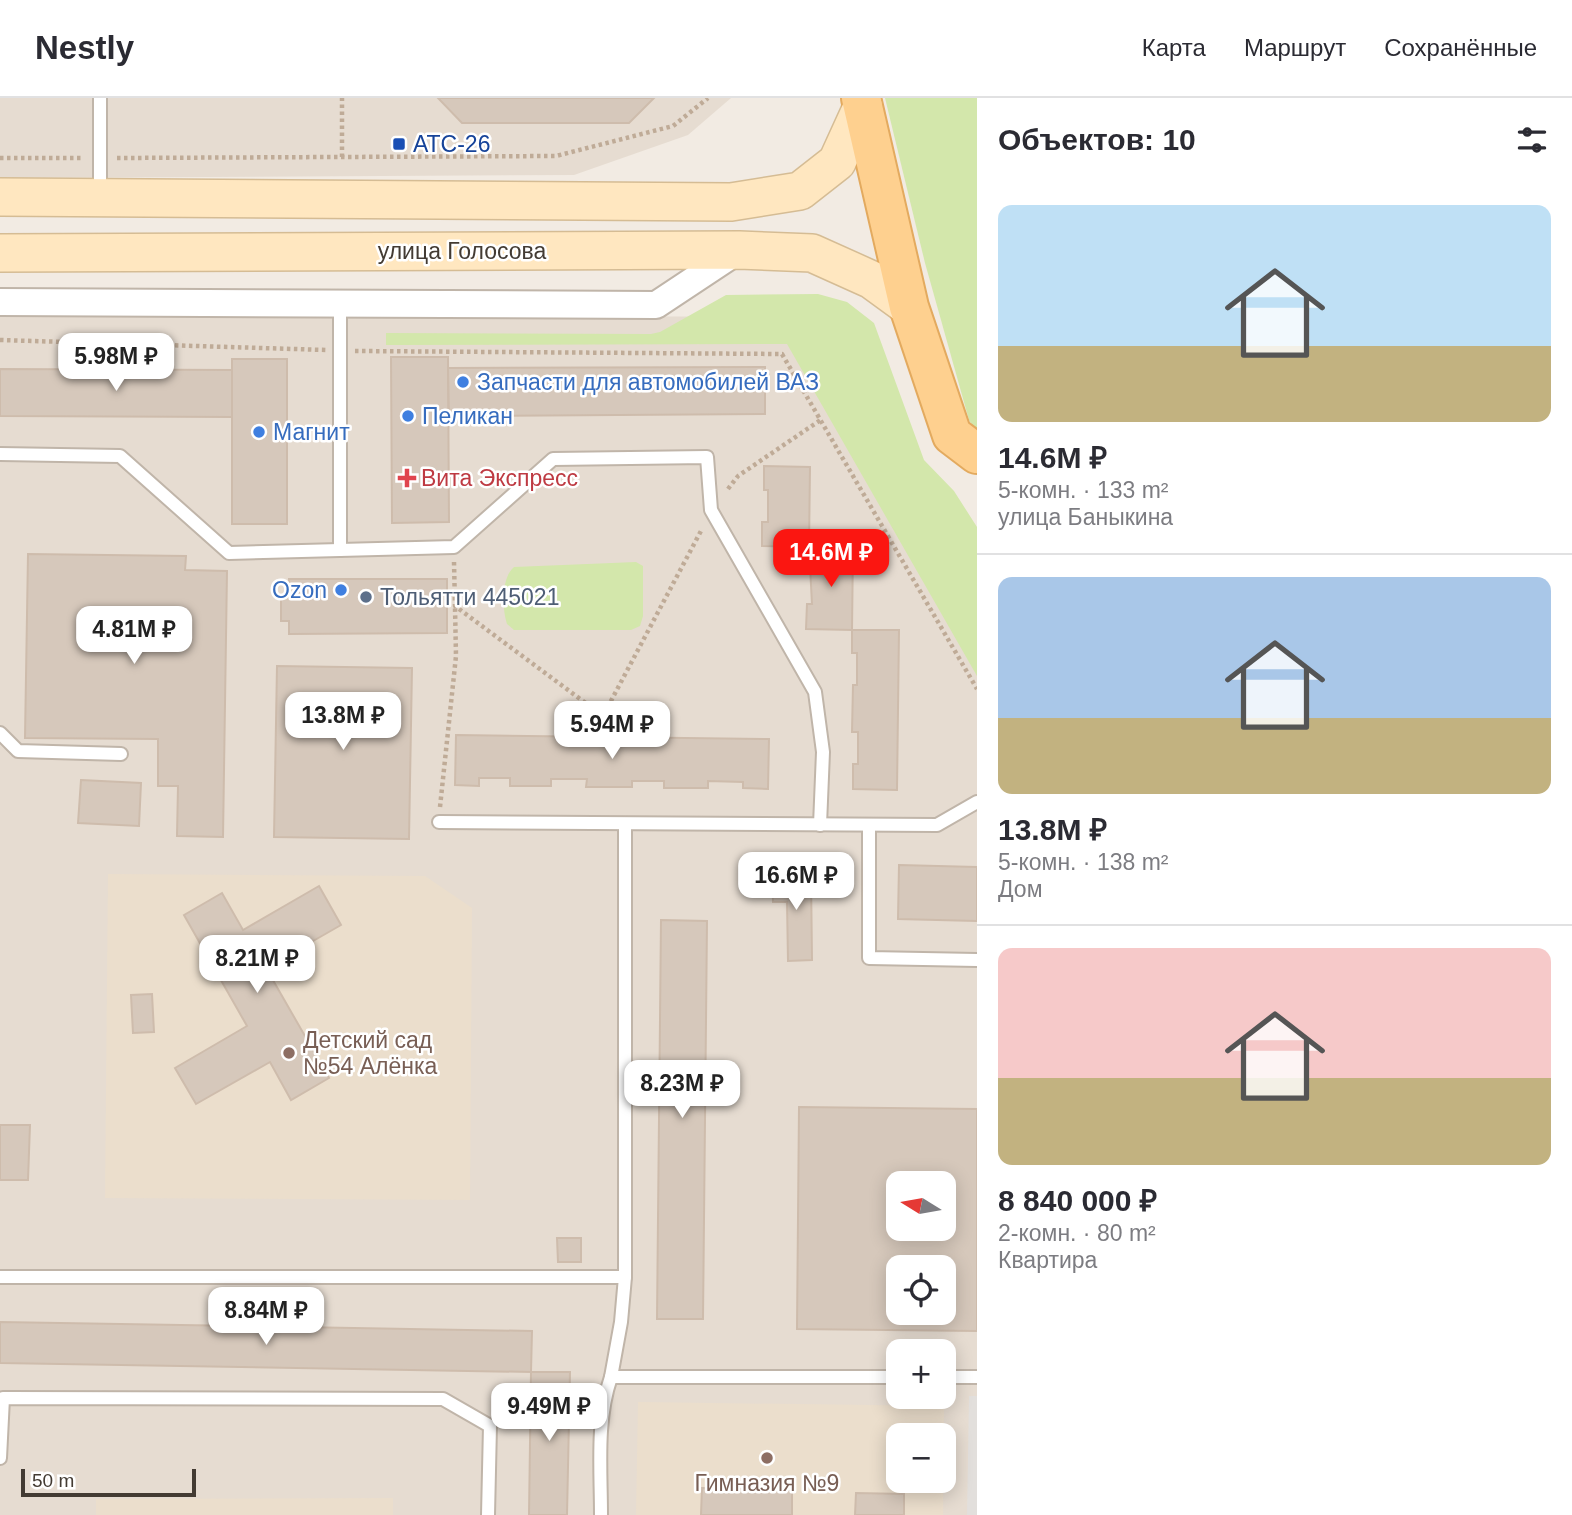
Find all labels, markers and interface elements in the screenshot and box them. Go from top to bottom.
text: Nestly [35,29,134,66]
text: Карта [1142,34,1206,61]
text: Маршрут [1244,34,1346,61]
text: Сохранённые [1384,34,1537,61]
icon: filters [1513,121,1551,159]
text: Объектов: 10 [998,123,1196,156]
place label: АТС-26 [413,131,490,157]
marker: АТС-26 [391,136,407,152]
street label: улица Голосова [378,238,547,264]
icon: home [1212,250,1338,376]
pin: 5.98M ₽ [51,334,181,393]
text: 5.98M ₽ [74,343,158,369]
place label: Запчасти для автомобилей ВАЗ [477,369,819,395]
marker: Запчасти для автомобилей ВАЗ [455,374,471,390]
place label: Пеликан [422,403,513,429]
marker: Пеликан [400,408,416,424]
place label: Магнит [273,419,350,445]
marker: Магнит [251,424,267,440]
text: 14.6M ₽ [998,441,1107,474]
place label: Вита Экспресс [421,465,578,491]
marker: Вита Экспресс [399,470,415,486]
text: 5-комн. · 133 m² [998,477,1169,503]
text: улица Баныкина [998,504,1173,530]
pin: 14.6M ₽ [766,530,896,589]
text: 14.6M ₽ [789,539,873,565]
place label: Ozon [272,577,327,603]
marker: Ozon [333,582,349,598]
place label: Тольятти 445021 [380,584,559,610]
marker: Тольятти 445021 [358,589,374,605]
pin: 4.81M ₽ [69,606,199,666]
text: 4.81M ₽ [92,616,176,642]
icon: home [1212,622,1338,748]
pin: 13.8M ₽ [278,692,408,752]
text: 13.8M ₽ [301,702,385,728]
pin: 5.94M ₽ [547,702,677,761]
text: 5.94M ₽ [570,711,654,737]
text: 13.8M ₽ [998,813,1107,846]
text: 5-комн. · 138 m² [998,849,1169,875]
pin: 16.6M ₽ [731,852,861,912]
text: 16.6M ₽ [754,862,838,888]
text: Дом [998,876,1042,902]
pin: 8.21M ₽ [192,936,322,995]
text: 8.21M ₽ [215,945,299,971]
icon: home [1212,993,1338,1119]
place label: Детский сад №54 Алёнка [303,1027,437,1079]
marker: Детский сад №54 Алёнка [281,1045,297,1061]
pin: 8.23M ₽ [617,1060,747,1120]
text: 8.23M ₽ [640,1070,724,1096]
north arrow [886,1171,956,1241]
map controls [886,1171,956,1493]
text: 8 840 000 ₽ [998,1184,1157,1217]
text: 2-комн. · 80 m² [998,1220,1156,1246]
text: Квартира [998,1247,1097,1273]
button: locate [886,1255,956,1325]
pin: 8.84M ₽ [201,1288,331,1347]
text: 8.84M ₽ [224,1297,308,1323]
button: + [886,1339,956,1409]
pin: 9.49M ₽ [484,1384,614,1443]
text: 9.49M ₽ [507,1393,591,1419]
button: − [886,1423,956,1493]
marker: Гимназия №9 [759,1450,775,1466]
scale bar [21,1466,196,1498]
text: 50 m [32,1470,74,1491]
place label: Гимназия №9 [695,1470,839,1496]

